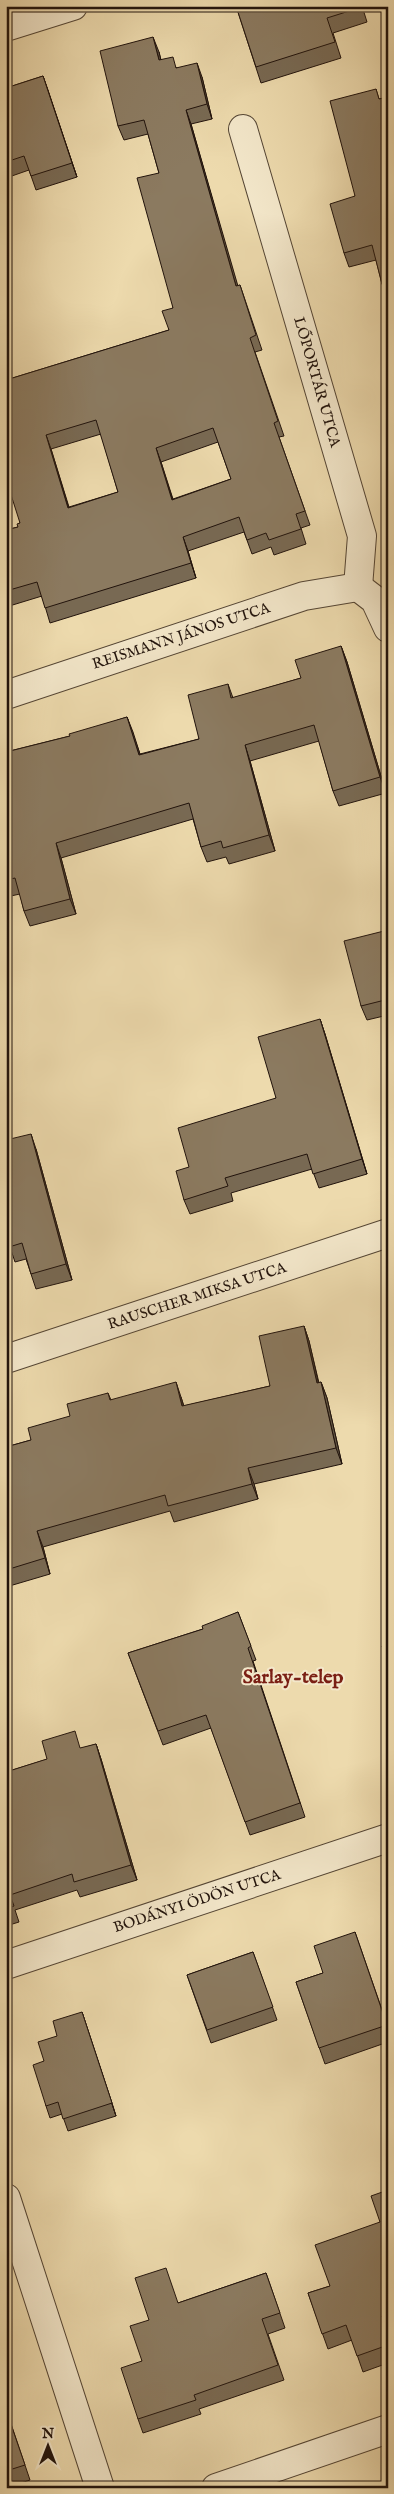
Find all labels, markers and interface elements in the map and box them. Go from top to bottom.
street label: LŐPORTÁR UTCA [289,315,345,450]
street label: REISMANN JÁNOS UTCA [90,598,273,674]
street label: RAUSCHER MIKSA UTCA [105,1258,290,1334]
district label: Sarlay-telep [243,1665,344,1690]
street label: BODÁNYI ÖDÖN UTCA [111,1865,284,1937]
north arrow [22,2422,72,2472]
text: N [41,2425,54,2443]

